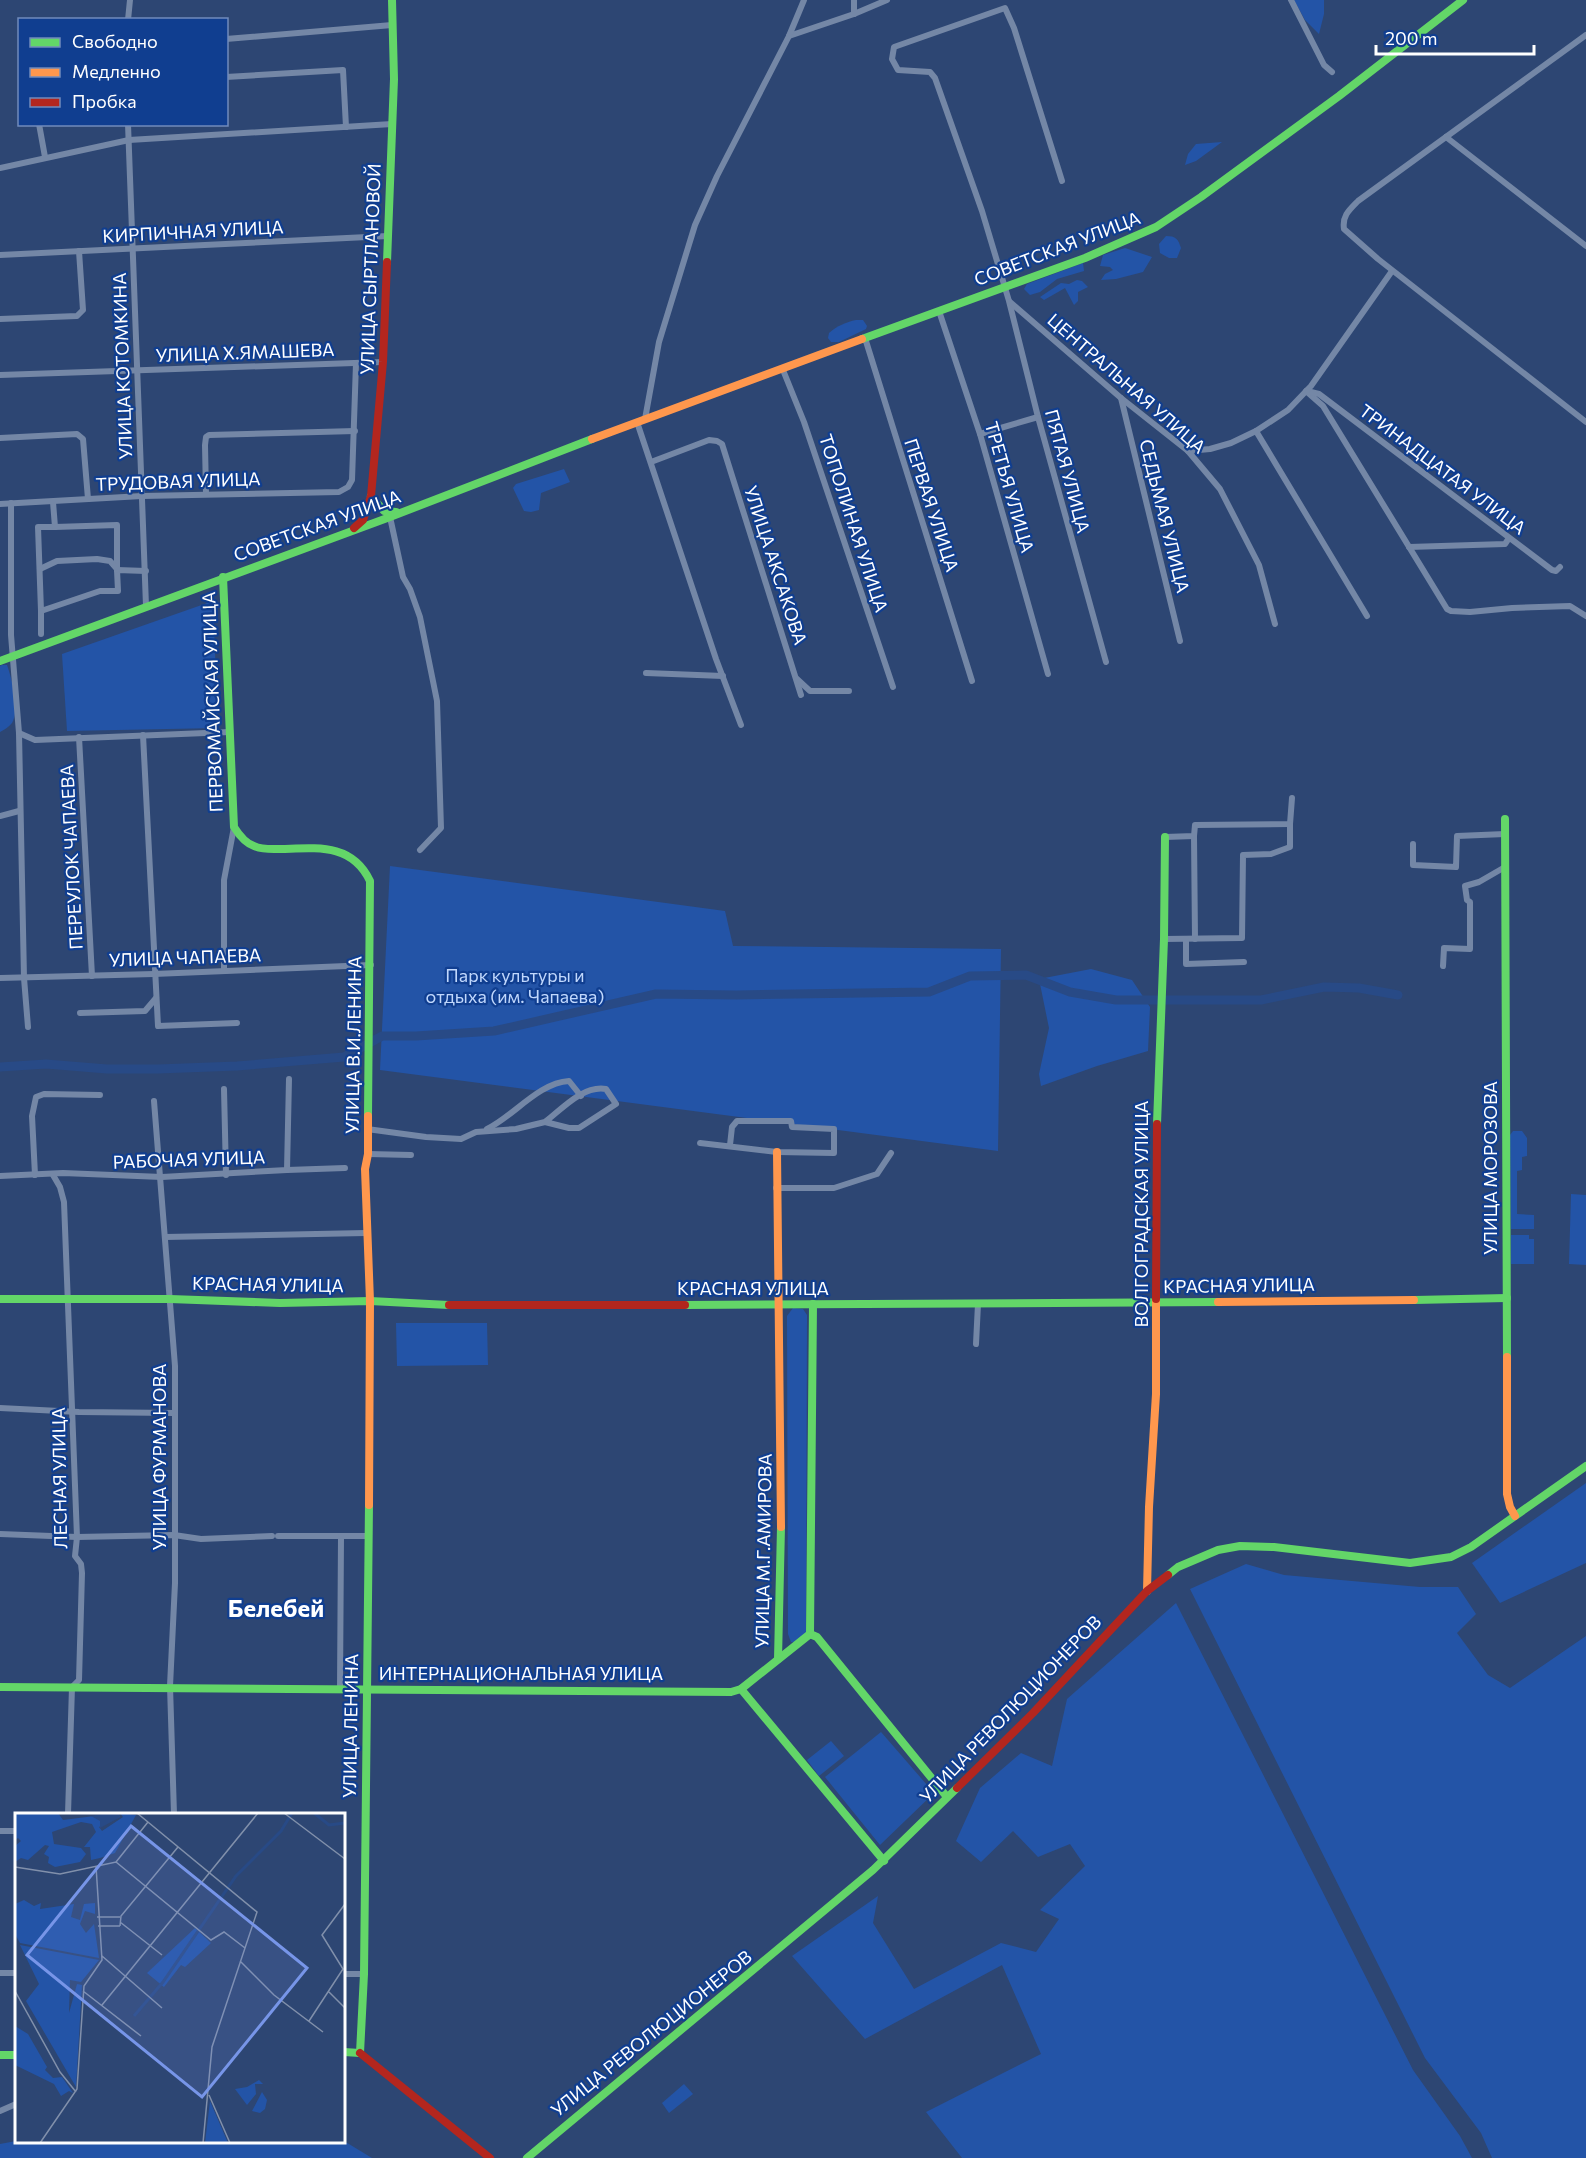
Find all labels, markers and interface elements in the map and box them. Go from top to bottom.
legend [18,18,228,126]
scale bar [1376,18,1534,56]
text: 200 m [1385,27,1438,49]
text: Свободно [72,30,158,52]
text: Медленно [72,60,161,82]
text: Пробка [72,90,137,112]
street label: УЛИЦА СЫРТЛАНОВОЙ [355,163,385,375]
street label: СОВЕТСКАЯ УЛИЦА [971,206,1143,290]
street label: КИРПИЧНАЯ УЛИЦА [102,215,284,247]
street label: УЛИЦА КОТОМКИНА [108,272,136,460]
street label: ЦЕНТРАЛЬНАЯ УЛИЦА [1043,308,1211,458]
street label: УЛИЦА Х.ЯМАШЕВА [155,338,335,366]
street label: ТРИНАДЦАТАЯ УЛИЦА [1355,399,1531,539]
street label: ПЯТАЯ УЛИЦА [1041,407,1095,535]
street label: ТРЕТЬЯ УЛИЦА [981,419,1039,555]
street label: ТОПОЛИНАЯ УЛИЦА [815,431,893,615]
street label: ПЕРВАЯ УЛИЦА [900,436,964,574]
street label: СЕДЬМАЯ УЛИЦА [1135,437,1195,595]
street label: ТРУДОВАЯ УЛИЦА [95,467,261,495]
street label: УЛИЦА АКСАКОВА [740,483,812,647]
street label: СОВЕТСКАЯ УЛИЦА [230,484,404,566]
street label: ПЕРВОМАЙСКАЯ УЛИЦА [197,591,227,813]
street label: ПЕРЕУЛОК ЧАПАЕВА [55,764,87,950]
street label: УЛИЦА ЧАПАЕВА [108,943,262,971]
street label: УЛИЦА В.И.ЛЕНИНА [340,956,366,1134]
park label: Парк культуры и отдыха (им. Чапаева) [426,964,604,1007]
street label: УЛИЦА МОРОЗОВА [1479,1081,1501,1255]
street label: ВОЛГОГРАДСКАЯ УЛИЦА [1130,1100,1152,1328]
street label: РАБОЧАЯ УЛИЦА [112,1145,266,1173]
street label: КРАСНАЯ УЛИЦА [192,1272,344,1296]
street label: КРАСНАЯ УЛИЦА [1163,1273,1315,1297]
street label: КРАСНАЯ УЛИЦА [677,1277,829,1299]
street label: УЛИЦА ФУРМАНОВА [148,1364,170,1550]
street label: ЛЕСНАЯ УЛИЦА [47,1407,71,1549]
street label: УЛИЦА М.Г.АМИРОВА [750,1453,776,1649]
district label: Белебей [228,1593,324,1622]
street label: УЛИЦА РЕВОЛЮЦИОНЕРОВ [915,1611,1105,1807]
street label: УЛИЦА ЛЕНИНА [338,1654,362,1798]
street label: ИНТЕРНАЦИОНАЛЬНАЯ УЛИЦА [379,1662,663,1684]
inset map [15,1813,345,2143]
street label: УЛИЦА РЕВОЛЮЦИОНЕРОВ [546,1945,756,2121]

